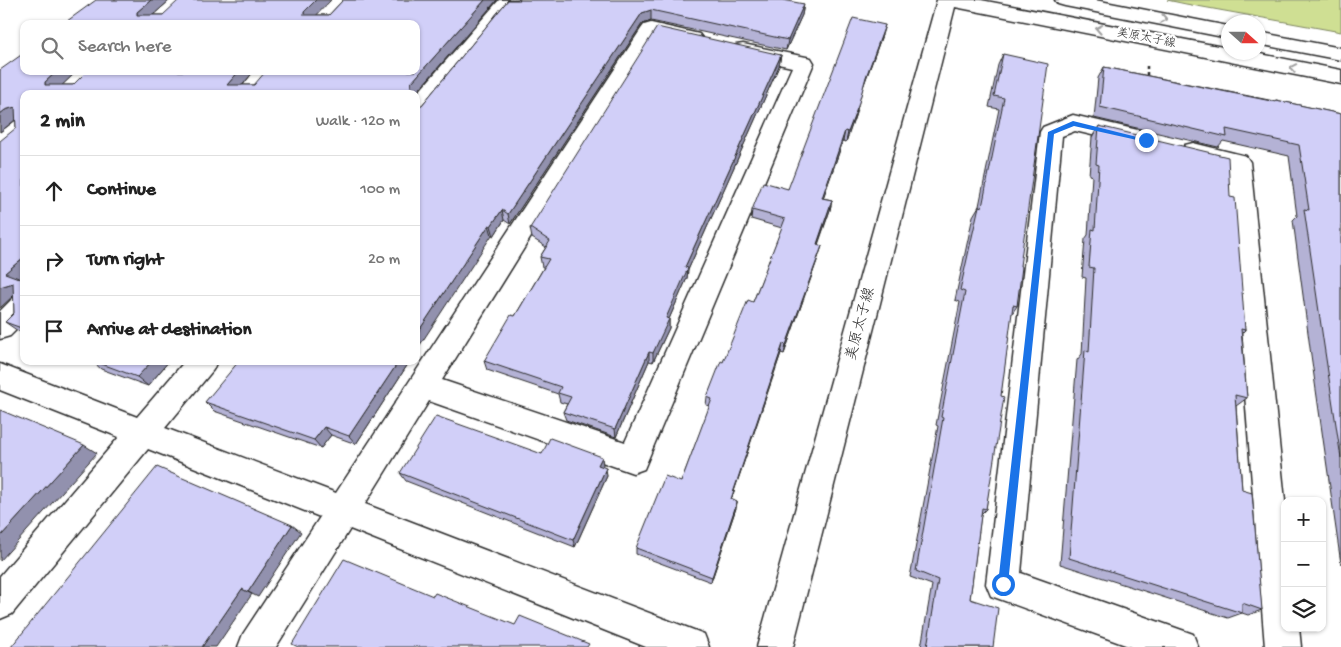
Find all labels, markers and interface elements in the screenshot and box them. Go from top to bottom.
one-way arrow [1160,14,1168,24]
north arrow [1221,15,1266,60]
search box [20,20,420,75]
one-way arrow [1095,25,1104,35]
street label: 美原太子線 [1115,25,1177,52]
icon: search [38,34,66,62]
text: Search here [78,36,172,59]
one-way arrow [1289,63,1298,74]
text: 2 min [40,110,85,135]
text: Walk · 120 m [316,113,400,132]
route end [1135,129,1158,152]
icon: ahead [40,177,68,205]
text: Continue [87,179,156,202]
text: 100 m [360,181,400,200]
icon: right [40,247,68,275]
text: Turn right [87,249,163,272]
text: 20 m [368,251,400,270]
street label: 美原太子線 [842,285,879,363]
icon: arrive [40,317,68,345]
text: Arrive at destination [87,319,251,342]
map controls [1281,497,1326,632]
button: + [1281,497,1326,542]
button: − [1281,542,1326,587]
route start [992,573,1015,596]
button: layers [1281,587,1326,632]

